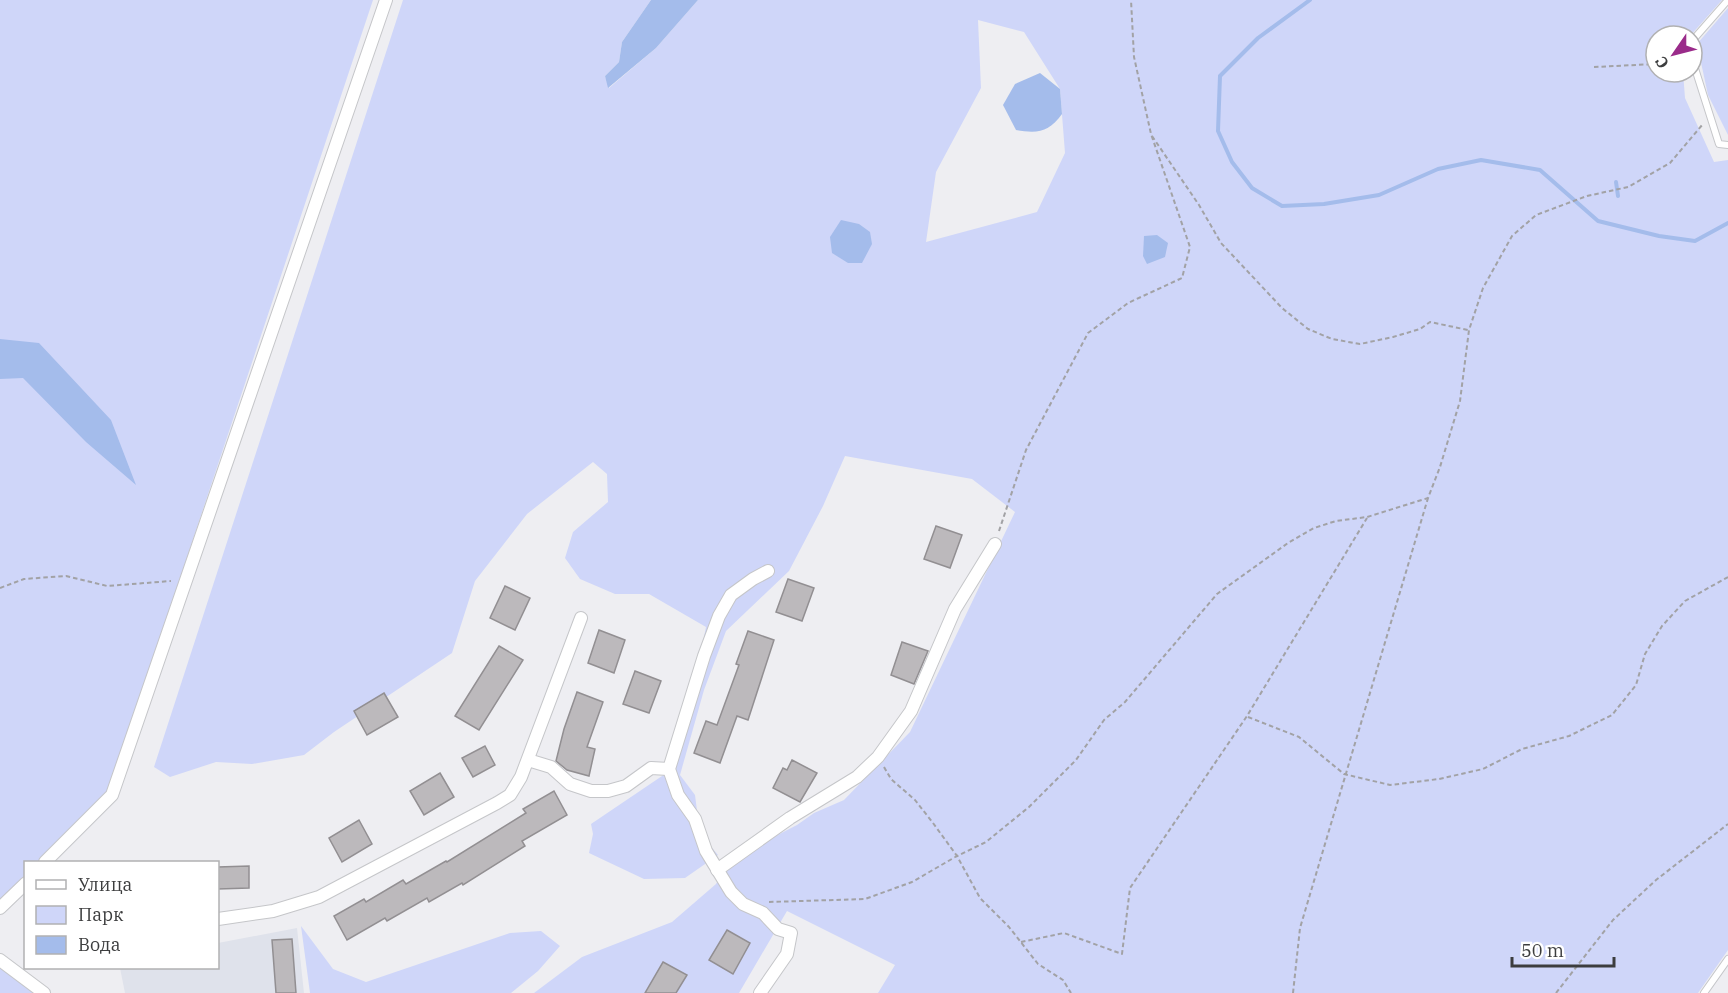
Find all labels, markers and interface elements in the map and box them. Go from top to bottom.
north arrow [1644,24,1704,84]
text: С [1650,53,1673,73]
legend [24,861,219,969]
text: Улица [78,873,133,896]
text: Парк [78,903,124,926]
scale bar [1512,930,1614,968]
text: Вода [78,933,121,956]
text: 50 m [1521,939,1564,962]

